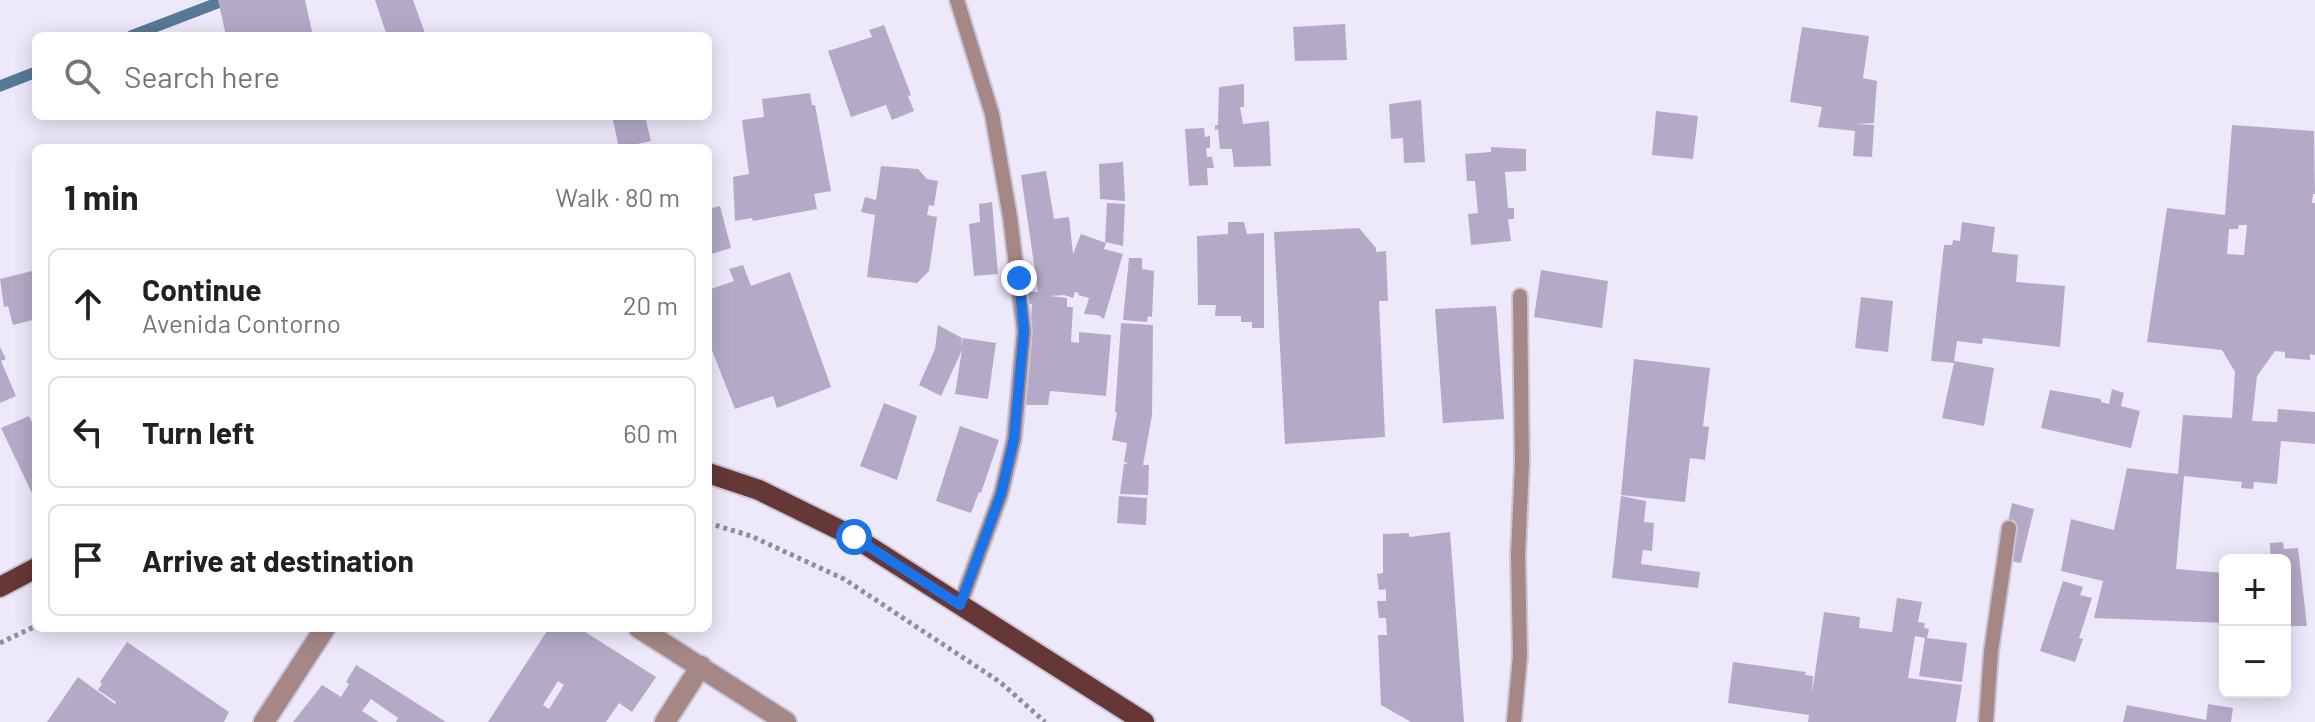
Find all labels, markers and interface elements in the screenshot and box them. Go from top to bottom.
search box [32,32,712,120]
icon: search [60,54,104,98]
text: Search here [124,58,280,94]
text: 1 min [64,176,139,217]
text: Walk · 80 m [555,181,680,212]
route end [1001,260,1037,296]
text: Continue [142,271,262,307]
icon: ahead [66,282,110,326]
text: 20 m [623,289,678,320]
text: Avenida Contorno [142,307,341,338]
icon: left [66,410,110,454]
text: Turn left [142,414,255,450]
text: 60 m [623,417,678,448]
route start [836,519,872,555]
icon: arrive [66,538,110,582]
text: Arrive at destination [142,542,414,578]
map controls [2219,554,2291,698]
button: + [2219,554,2291,626]
button: − [2219,626,2291,698]

